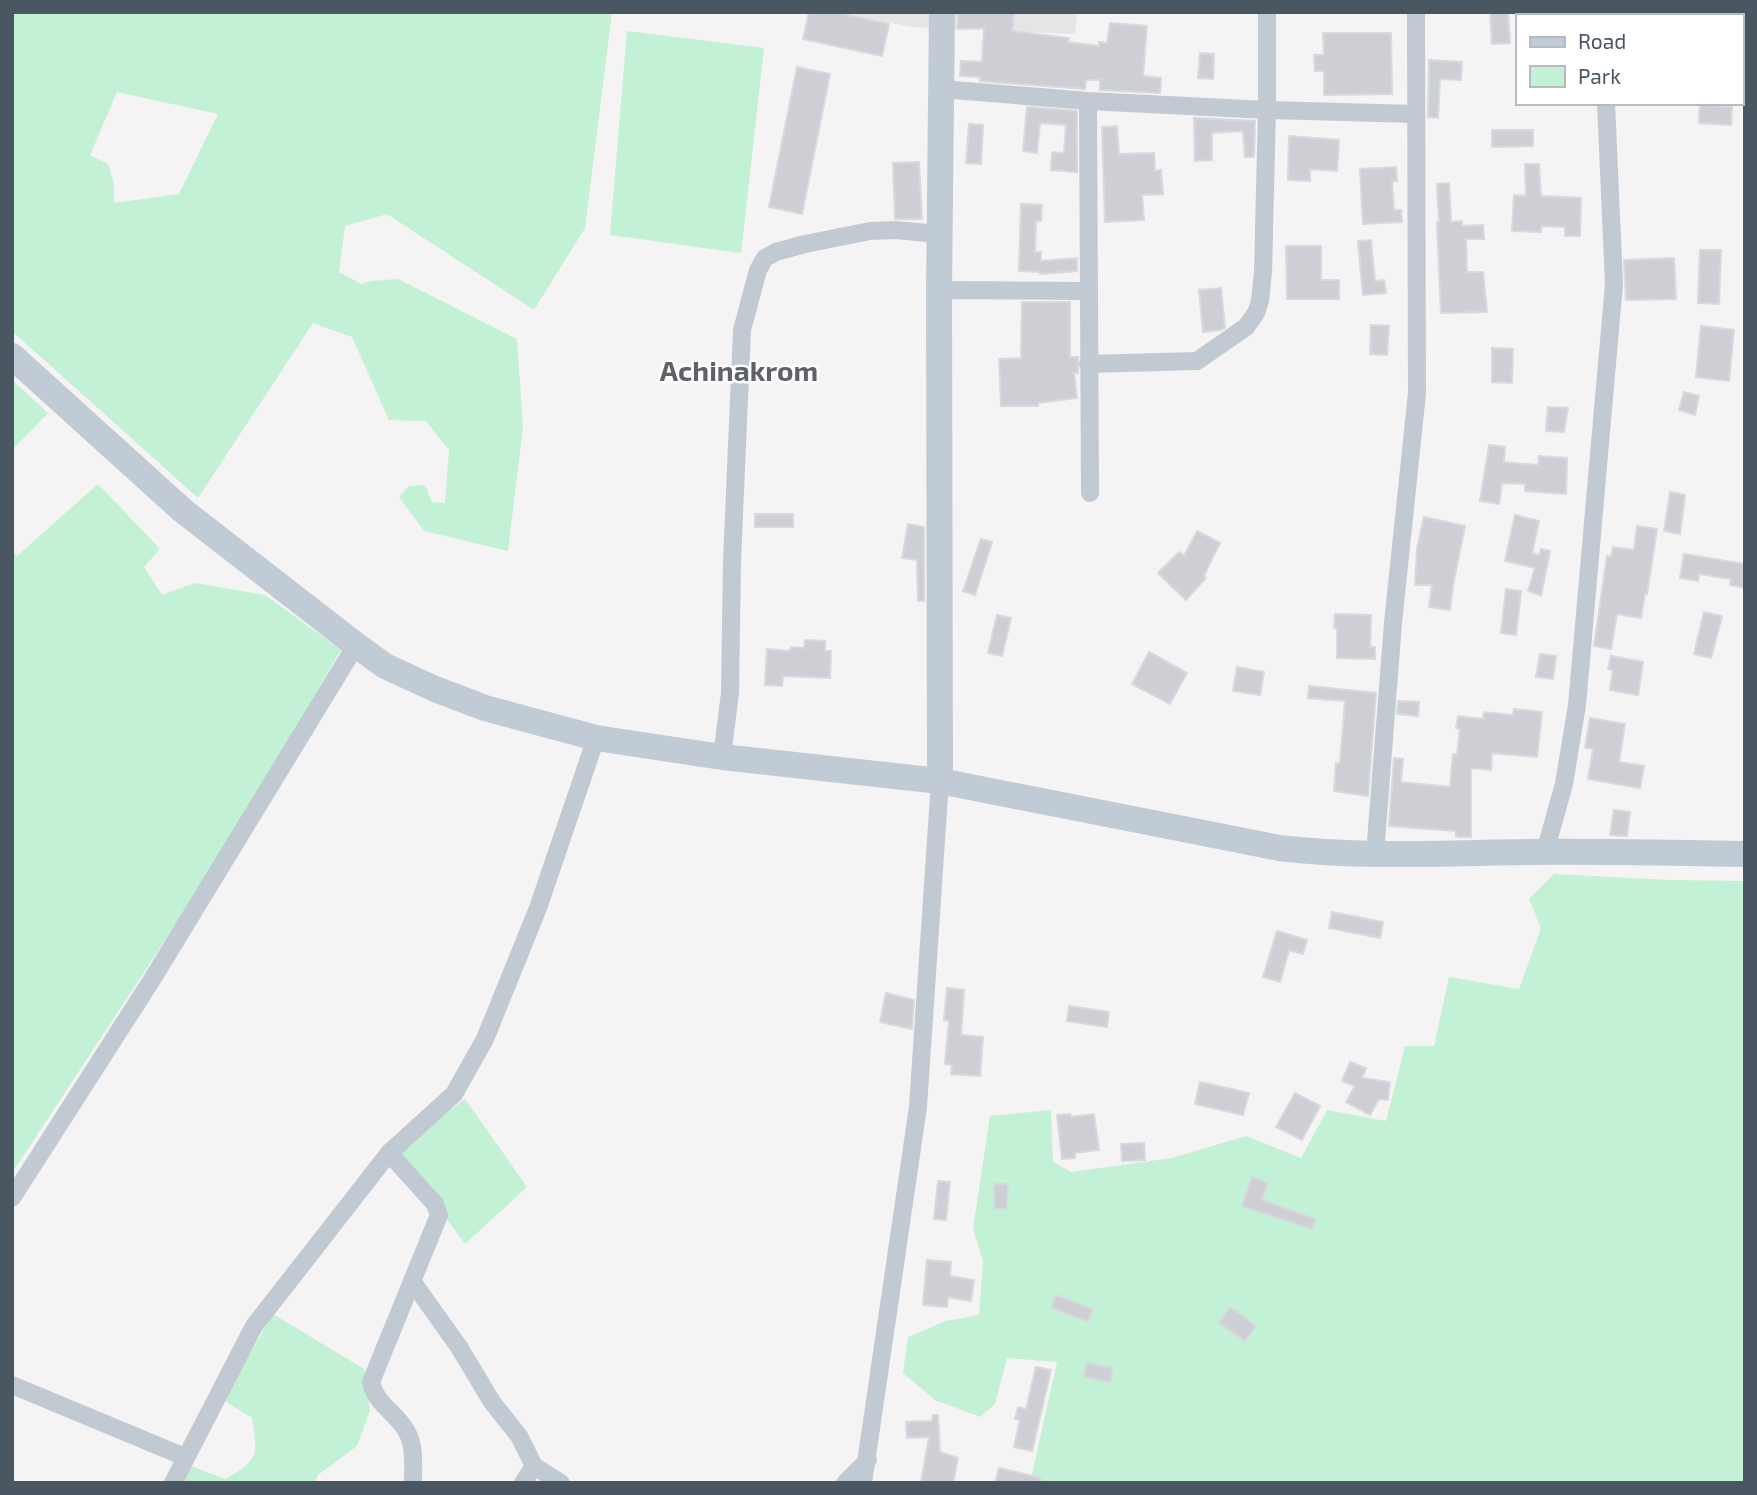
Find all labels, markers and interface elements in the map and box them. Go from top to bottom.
legend [1516,14,1743,105]
text: Road [1578,28,1626,53]
text: Park [1578,63,1621,88]
district label: Achinakrom [660,353,818,387]

